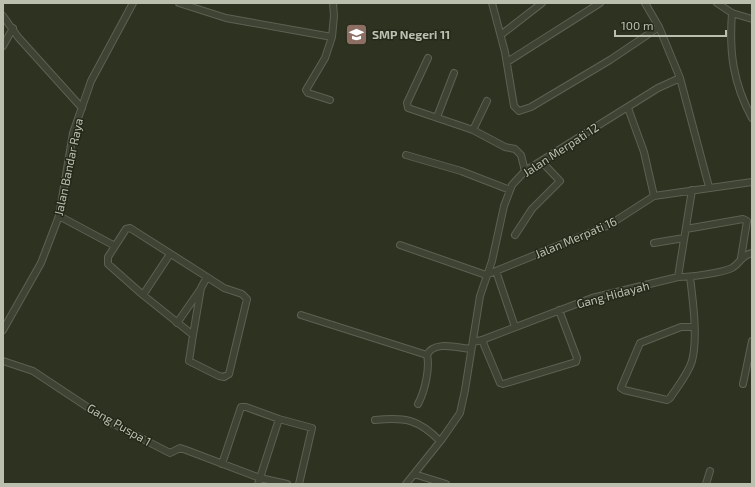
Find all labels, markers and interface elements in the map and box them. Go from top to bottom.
scale bar [615,12,726,38]
text: 100 m [621,18,653,32]
school or university icon: SMP Negeri 11 [344,22,370,48]
place label: SMP Negeri 11 [372,27,450,41]
street label: Jalan Bandar Raya [51,117,85,217]
street label: Jalan Merpati 12 [520,119,601,179]
street label: Jalan Merpati 16 [533,213,619,261]
street label: Gang Hidayah [575,278,651,310]
street label: Gang Puspa 1 [85,400,154,448]

